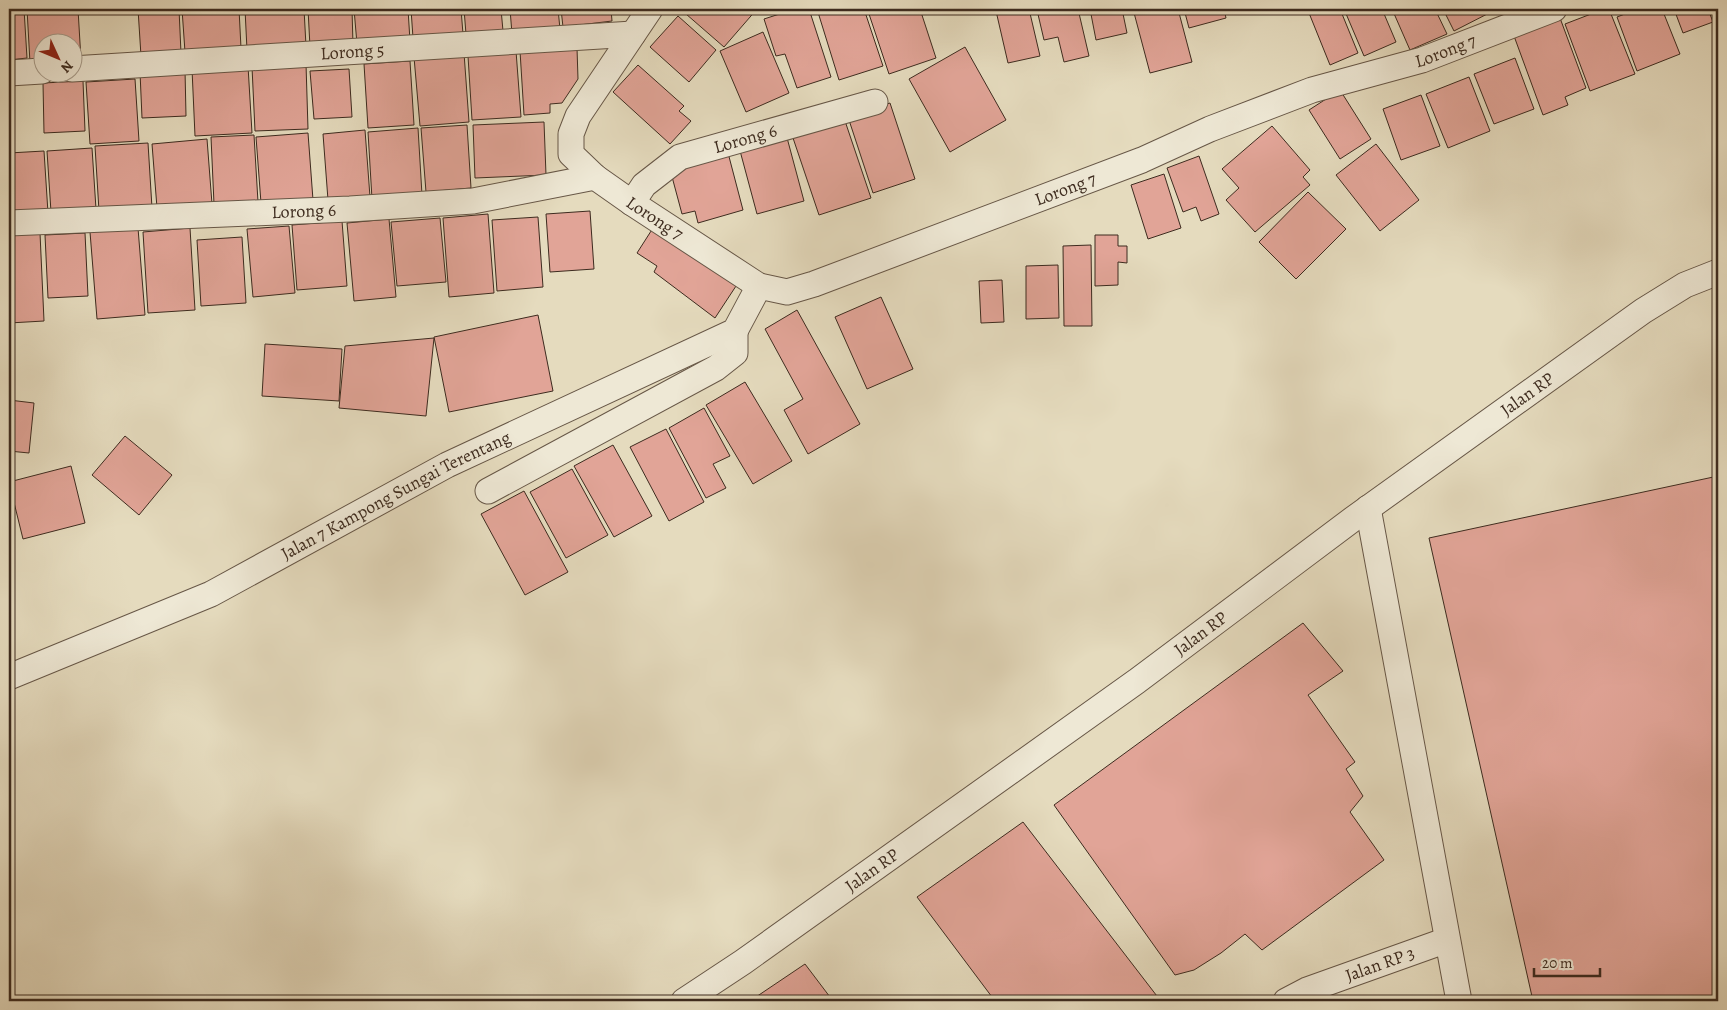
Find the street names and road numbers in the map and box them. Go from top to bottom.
street label: Lorong 7 [1412,28,1480,73]
street label: Lorong 5 [320,38,385,65]
street label: Lorong 6 [711,118,780,159]
street label: Lorong 7 [1031,166,1100,211]
street label: Lorong 7 [621,190,688,246]
street label: Lorong 6 [271,198,337,224]
street label: Jalan RP [1495,367,1559,422]
street label: Jalan 7 Kampong Sungai Terentang [277,425,514,565]
street label: Jalan RP [1169,605,1232,661]
street label: Jalan RP [840,843,904,898]
street label: Jalan RP 3 [1342,941,1418,987]

